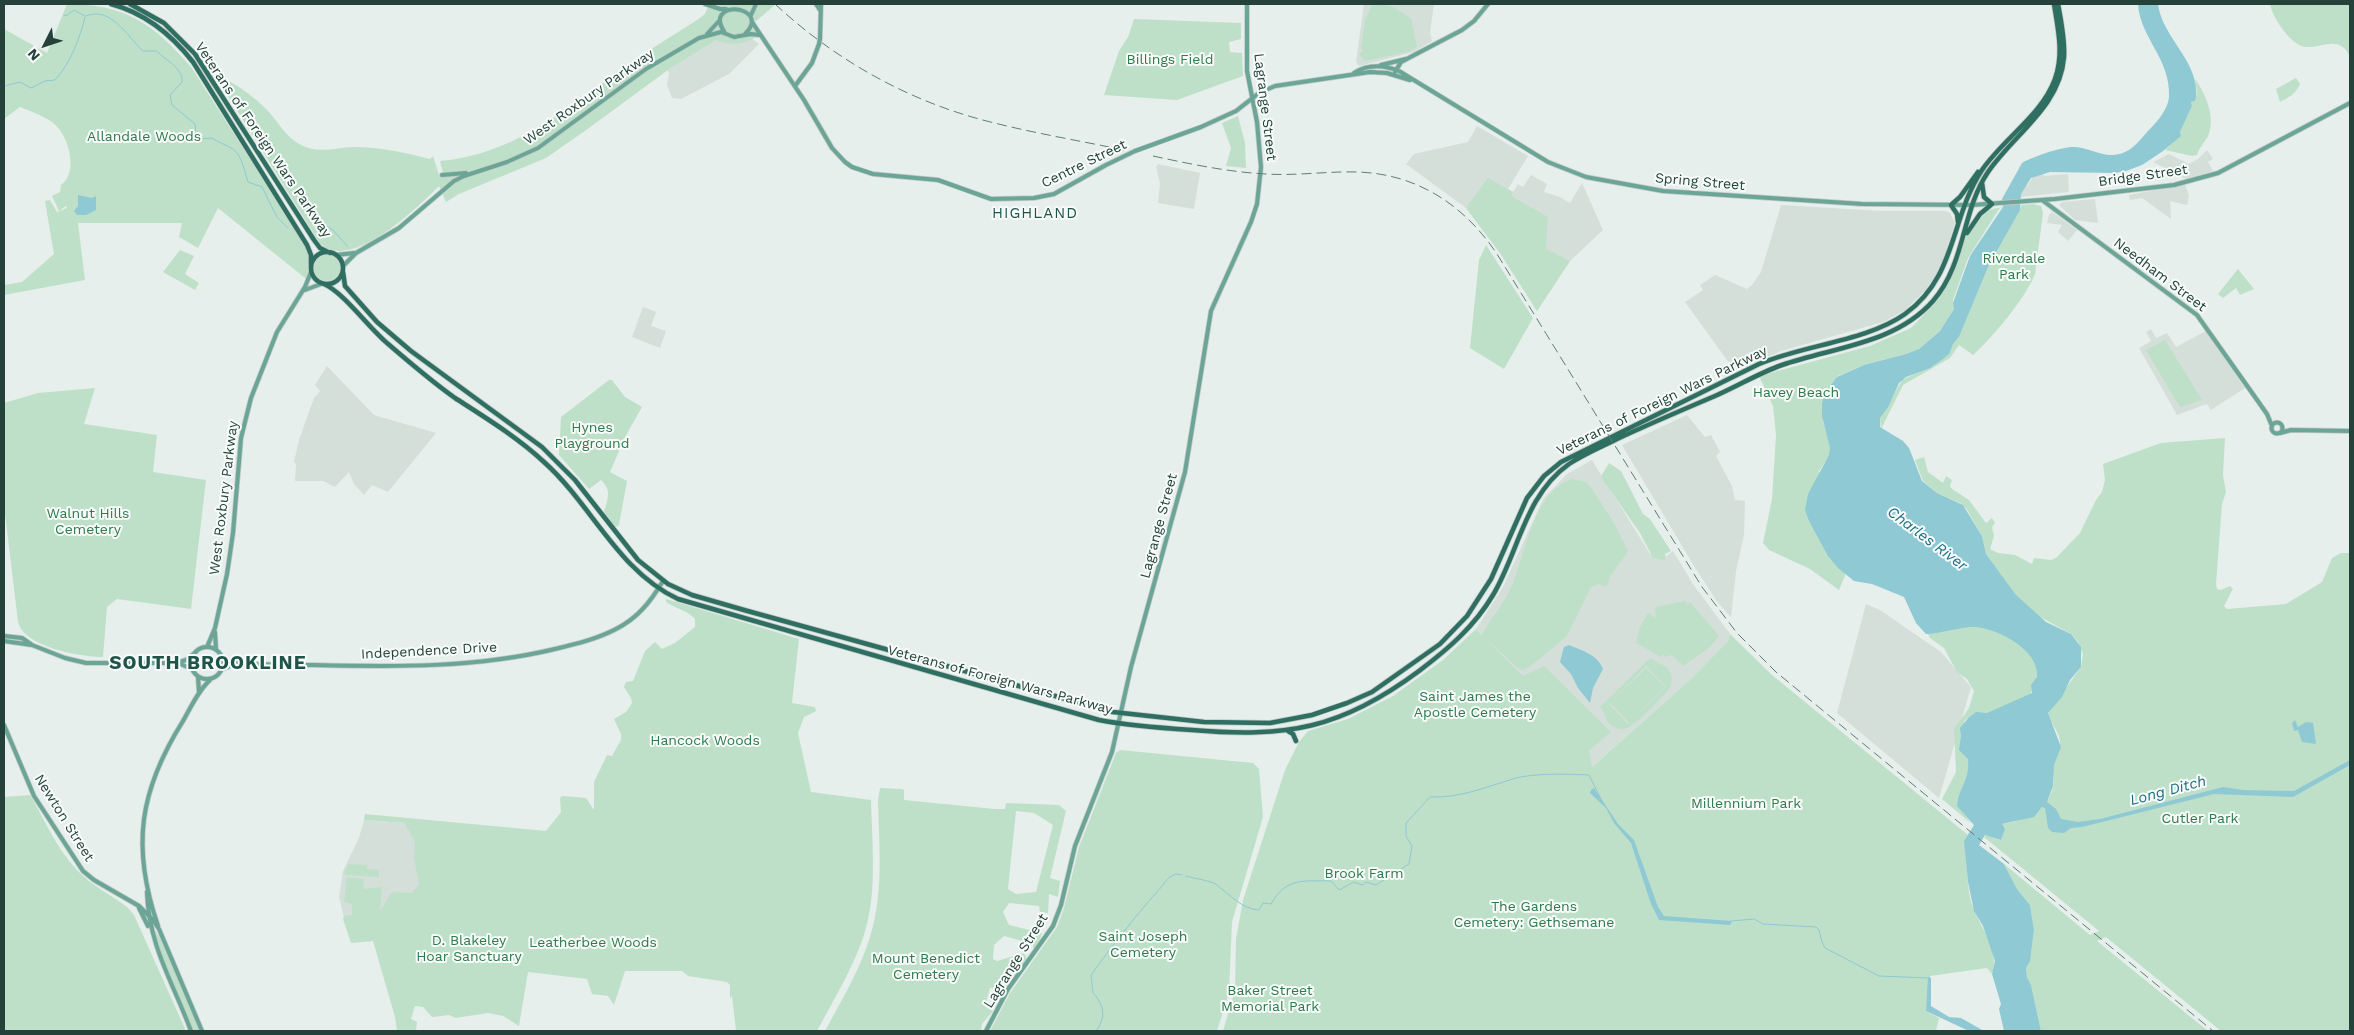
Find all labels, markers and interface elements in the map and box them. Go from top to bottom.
north arrow [20,20,70,70]
street label: Veterans of Foreign Wars Parkway [191,39,335,241]
text: N [24,46,43,64]
street label: West Roxbury Parkway [521,46,657,148]
park label: Billings Field [1127,52,1213,68]
street label: Lagrange Street [1250,52,1280,162]
park label: Allandale Woods [87,129,201,145]
street label: Centre Street [1039,136,1129,192]
street label: Bridge Street [2097,161,2189,191]
street label: Spring Street [1654,170,1746,194]
district label: HIGHLAND [991,205,1079,223]
street label: Needham Street [2110,235,2210,315]
park label: Riverdale Park [1983,251,2045,284]
street label: Veterans of Foreign Wars Parkway [1554,343,1770,459]
park label: Havey Beach [1753,385,1839,401]
street label: West Roxbury Parkway [206,420,242,576]
park label: Hynes Playground [555,420,629,452]
street label: Lagrange Street [1137,472,1181,580]
water label: Charles River [1884,503,1970,575]
park label: Walnut Hills Cemetery [47,506,129,538]
street label: Independence Drive [361,639,497,663]
street label: Veterans of Foreign Wars Parkway [886,642,1114,718]
district label: SOUTH BROOKLINE [107,652,309,674]
park label: Saint James the Apostle Cemetery [1414,689,1536,722]
park label: Hancock Woods [650,733,760,749]
street label: Newton Street [30,771,98,865]
water label: Long Ditch [2128,772,2208,810]
park label: Millennium Park [1691,796,1801,812]
park label: Cutler Park [2161,811,2239,827]
park label: Brook Farm [1325,866,1403,882]
park label: The Gardens Cemetery: Gethsemane [1454,899,1614,932]
street label: Lagrange Street [980,911,1052,1011]
park label: Saint Joseph Cemetery [1099,929,1187,962]
park label: D. Blakeley Hoar Sanctuary [416,933,522,966]
park label: Leatherbee Woods [529,935,657,951]
park label: Mount Benedict Cemetery [872,951,980,984]
park label: Baker Street Memorial Park [1221,983,1319,1016]

